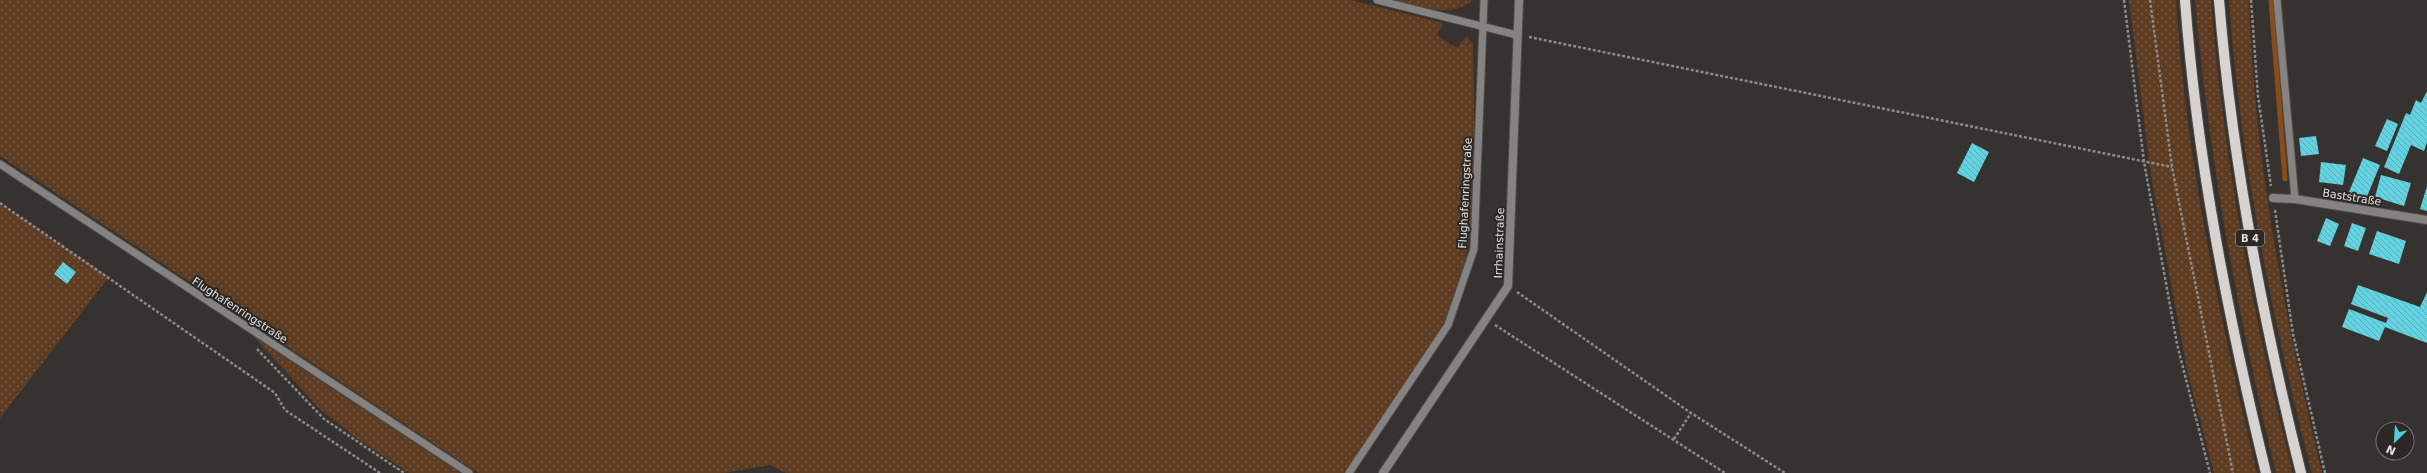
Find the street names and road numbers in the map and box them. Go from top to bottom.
street label: Flughafenringstraße [1456,137,1475,249]
street label: Baststraße [2322,186,2382,209]
street label: Irrhainstraße [1492,207,1507,279]
road number: B 4 [2236,230,2264,246]
street label: Flughafenringstraße [190,275,290,346]

